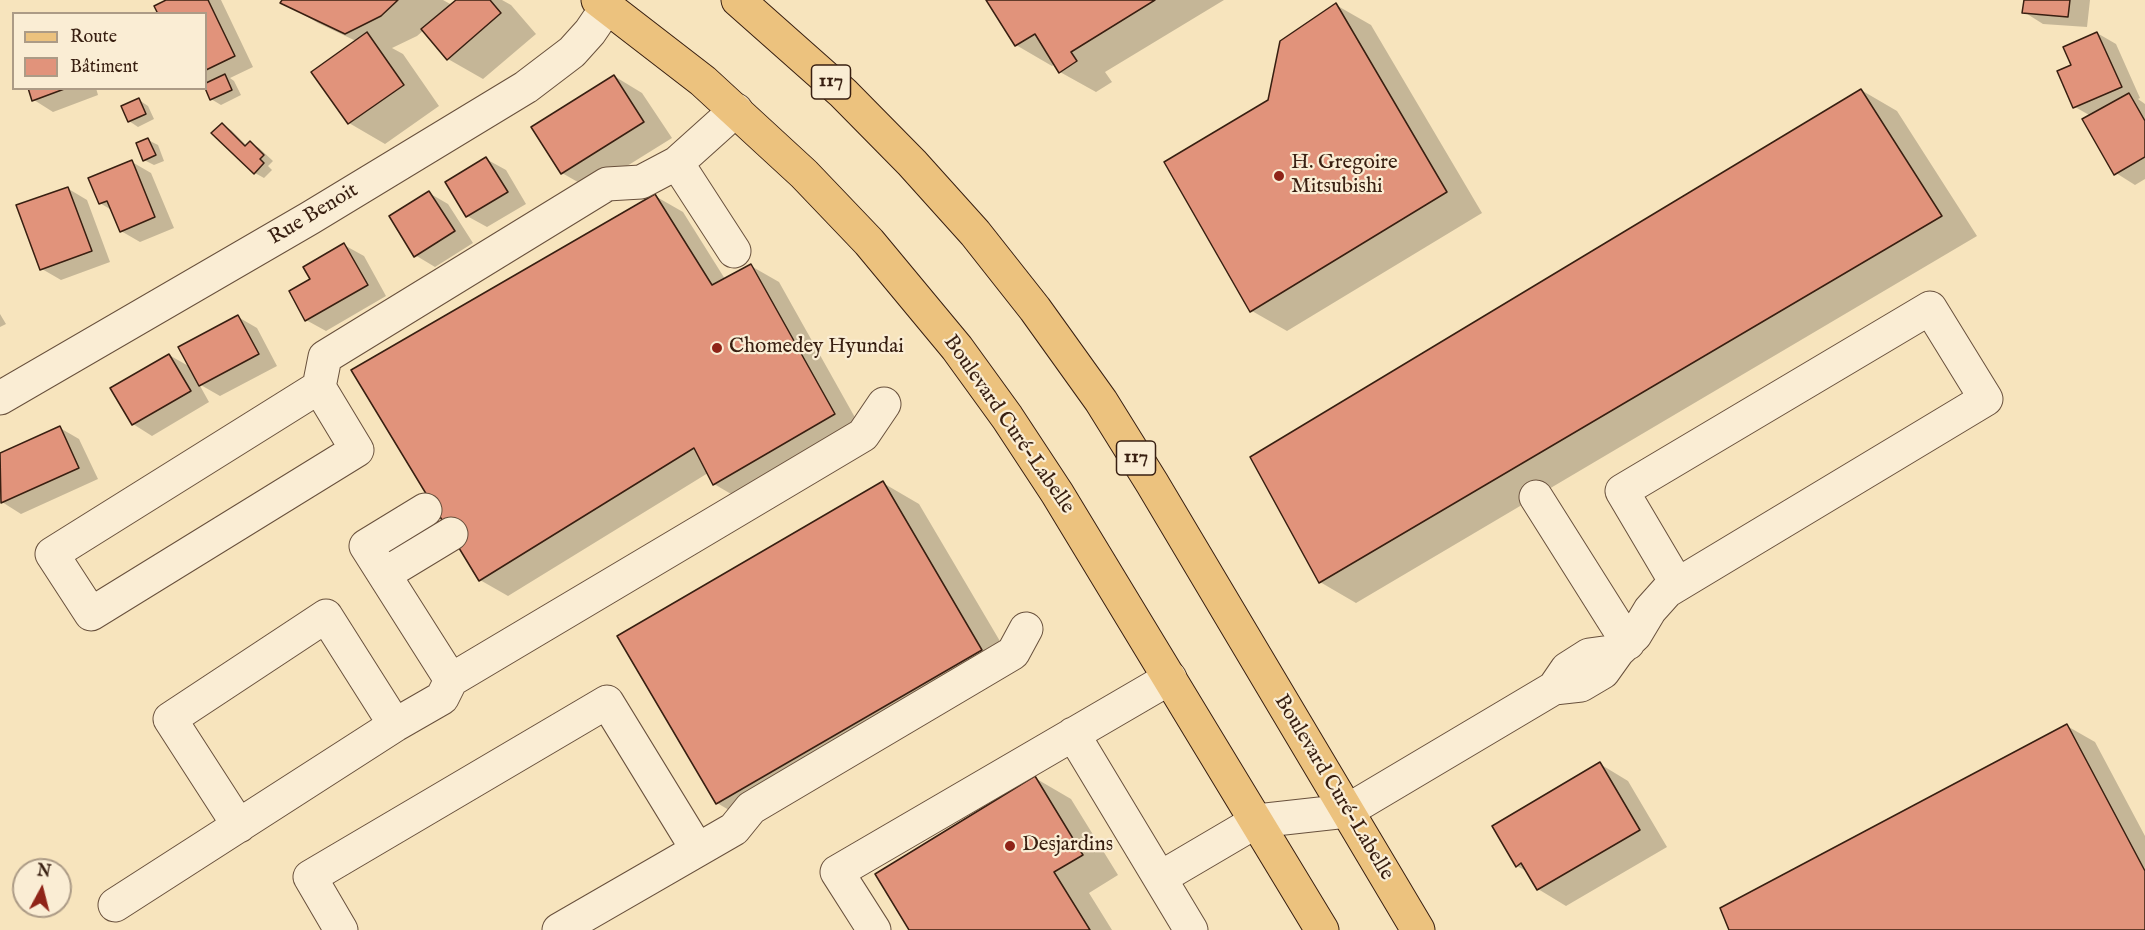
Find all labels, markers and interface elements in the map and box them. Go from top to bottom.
legend [12,12,207,90]
text: Route [70,26,117,49]
text: Bâtiment [70,56,139,79]
road number: 117 [812,65,850,99]
place label: H. Gregoire Mitsubishi [1291,151,1398,201]
marker: H. Gregoire Mitsubishi [1272,169,1286,183]
street label: Rue Benoit [265,179,363,251]
street label: Boulevard Curé-Labelle [937,331,1079,519]
place label: Chomedey Hyundai [729,335,904,361]
marker: Chomedey Hyundai [710,341,724,355]
road number: 117 [1116,441,1156,475]
street label: Boulevard Curé-Labelle [1268,691,1398,885]
place label: Desjardins [1022,833,1113,859]
marker: Desjardins [1003,839,1017,853]
north arrow [12,858,72,918]
text: N [36,861,52,883]

